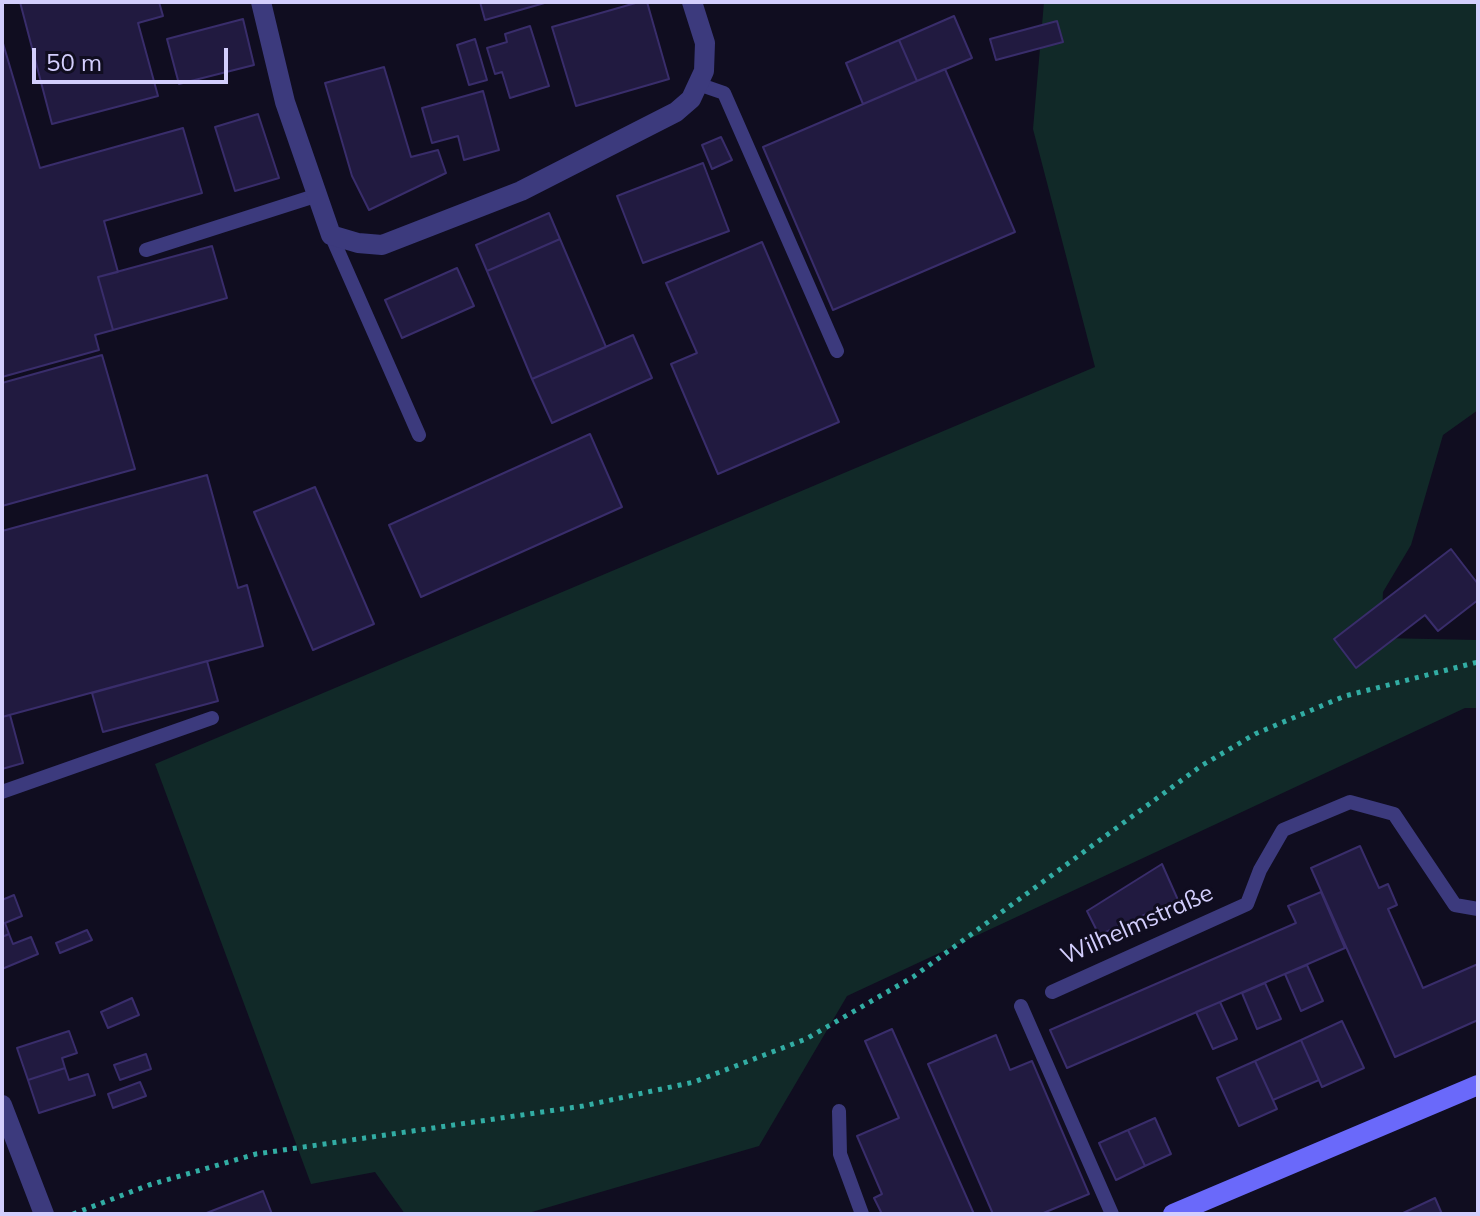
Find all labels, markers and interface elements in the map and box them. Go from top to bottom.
scale bar [36,32,232,82]
text: 50 m [46,47,102,77]
street label: Wilhelmstraße [1056,879,1218,971]

